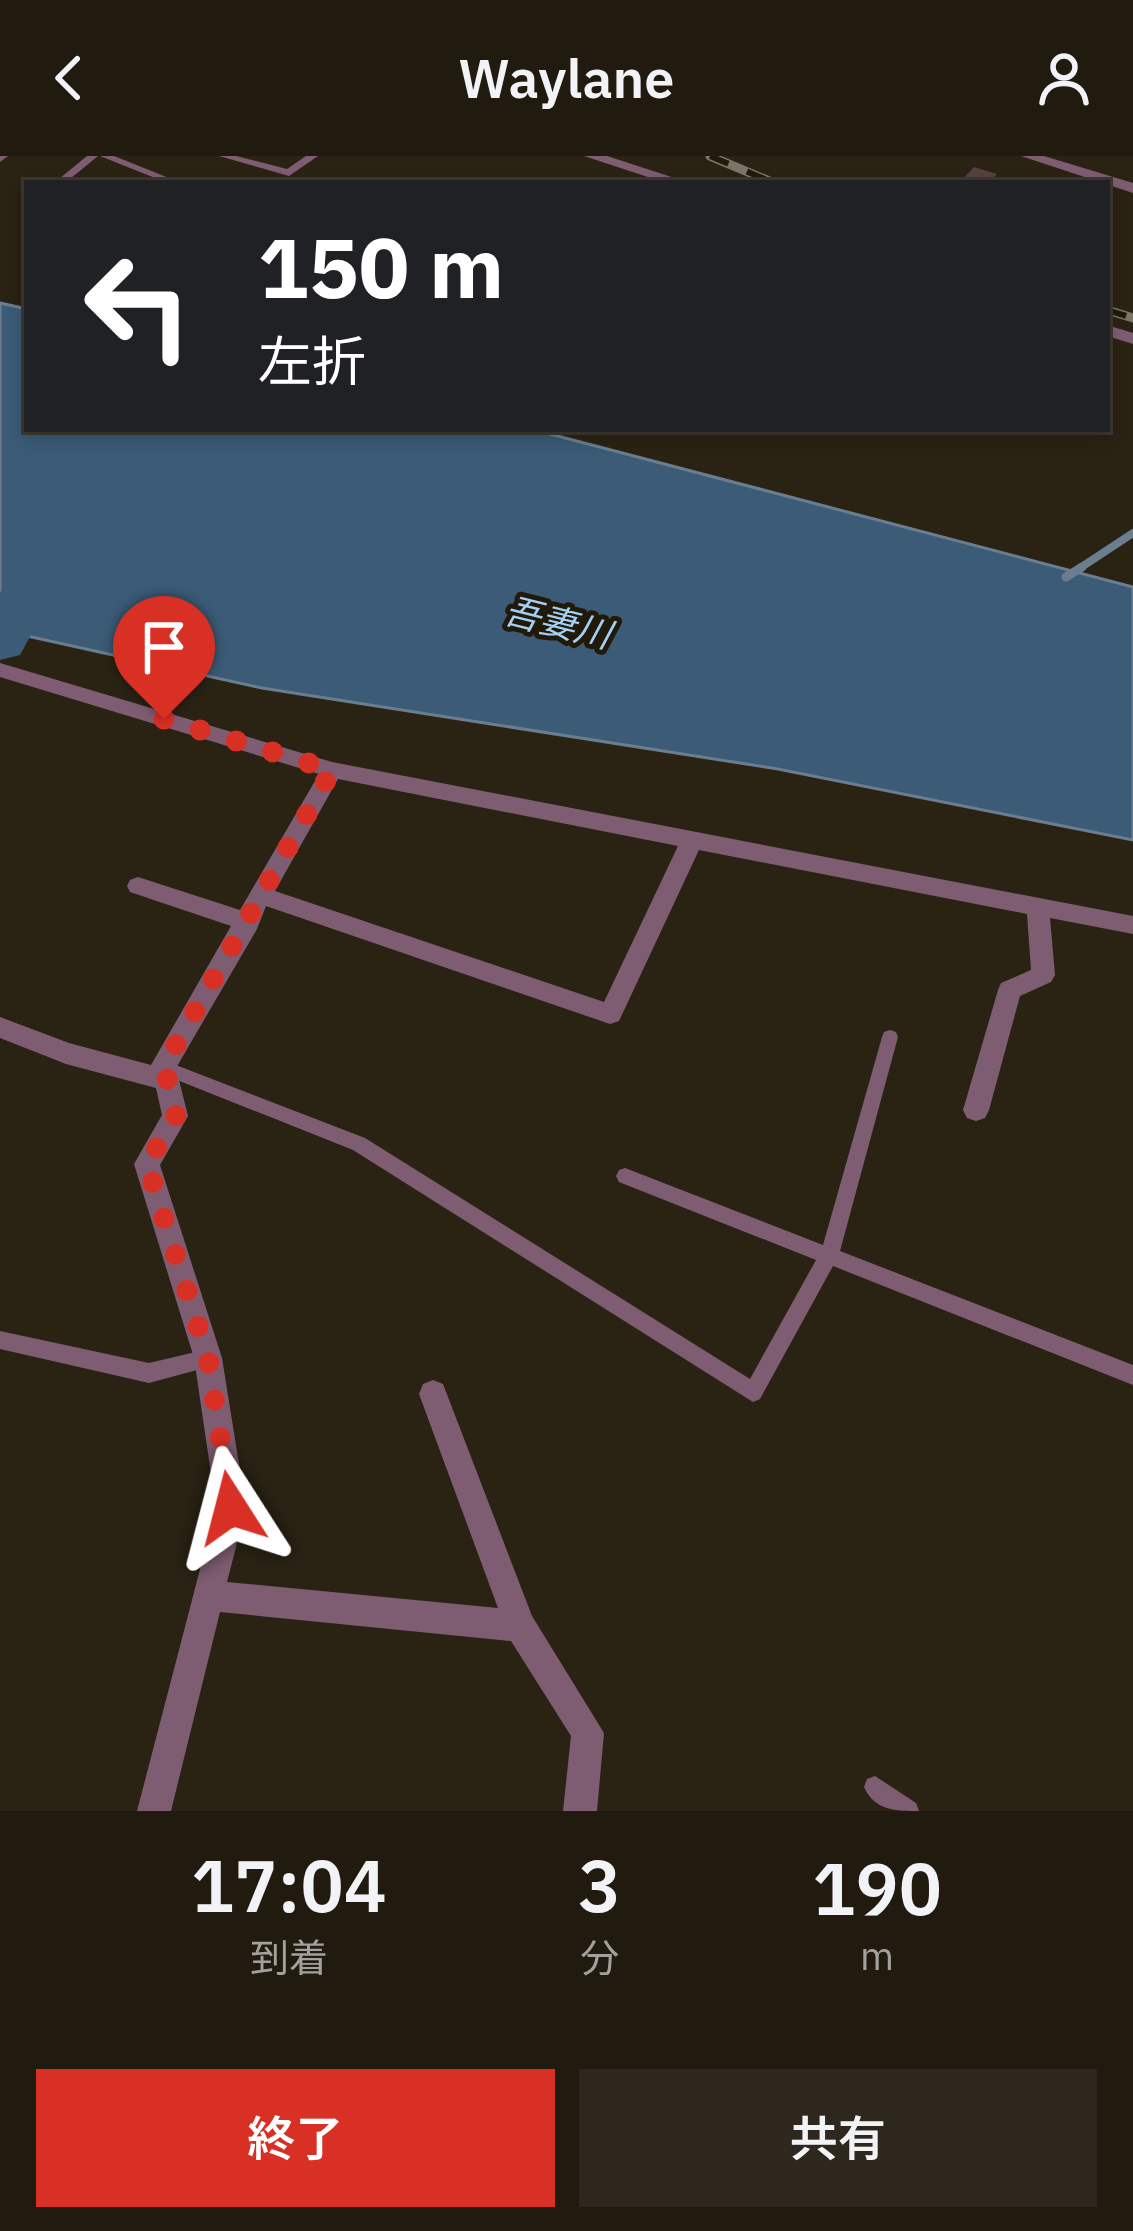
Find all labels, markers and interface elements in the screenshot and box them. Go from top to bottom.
text: Waylane [459,43,674,113]
icon: back [36,45,102,111]
icon: person [1031,45,1097,111]
text: 150 m [258,212,504,321]
icon: left [60,228,216,384]
text: 左折 [258,326,366,396]
water label: 吾妻川 [500,586,620,659]
pin [113,596,215,719]
icon: arrive [131,614,197,680]
position arrow [168,1445,294,1571]
text: 17:04 [191,1838,387,1932]
text: 3 [578,1838,621,1932]
text: 190 [812,1841,942,1935]
text: m [860,1930,894,1981]
text: 到着 [250,1932,328,1983]
text: 分 [580,1932,619,1983]
button: 終了 [36,2069,555,2207]
button: 共有 [579,2069,1097,2207]

